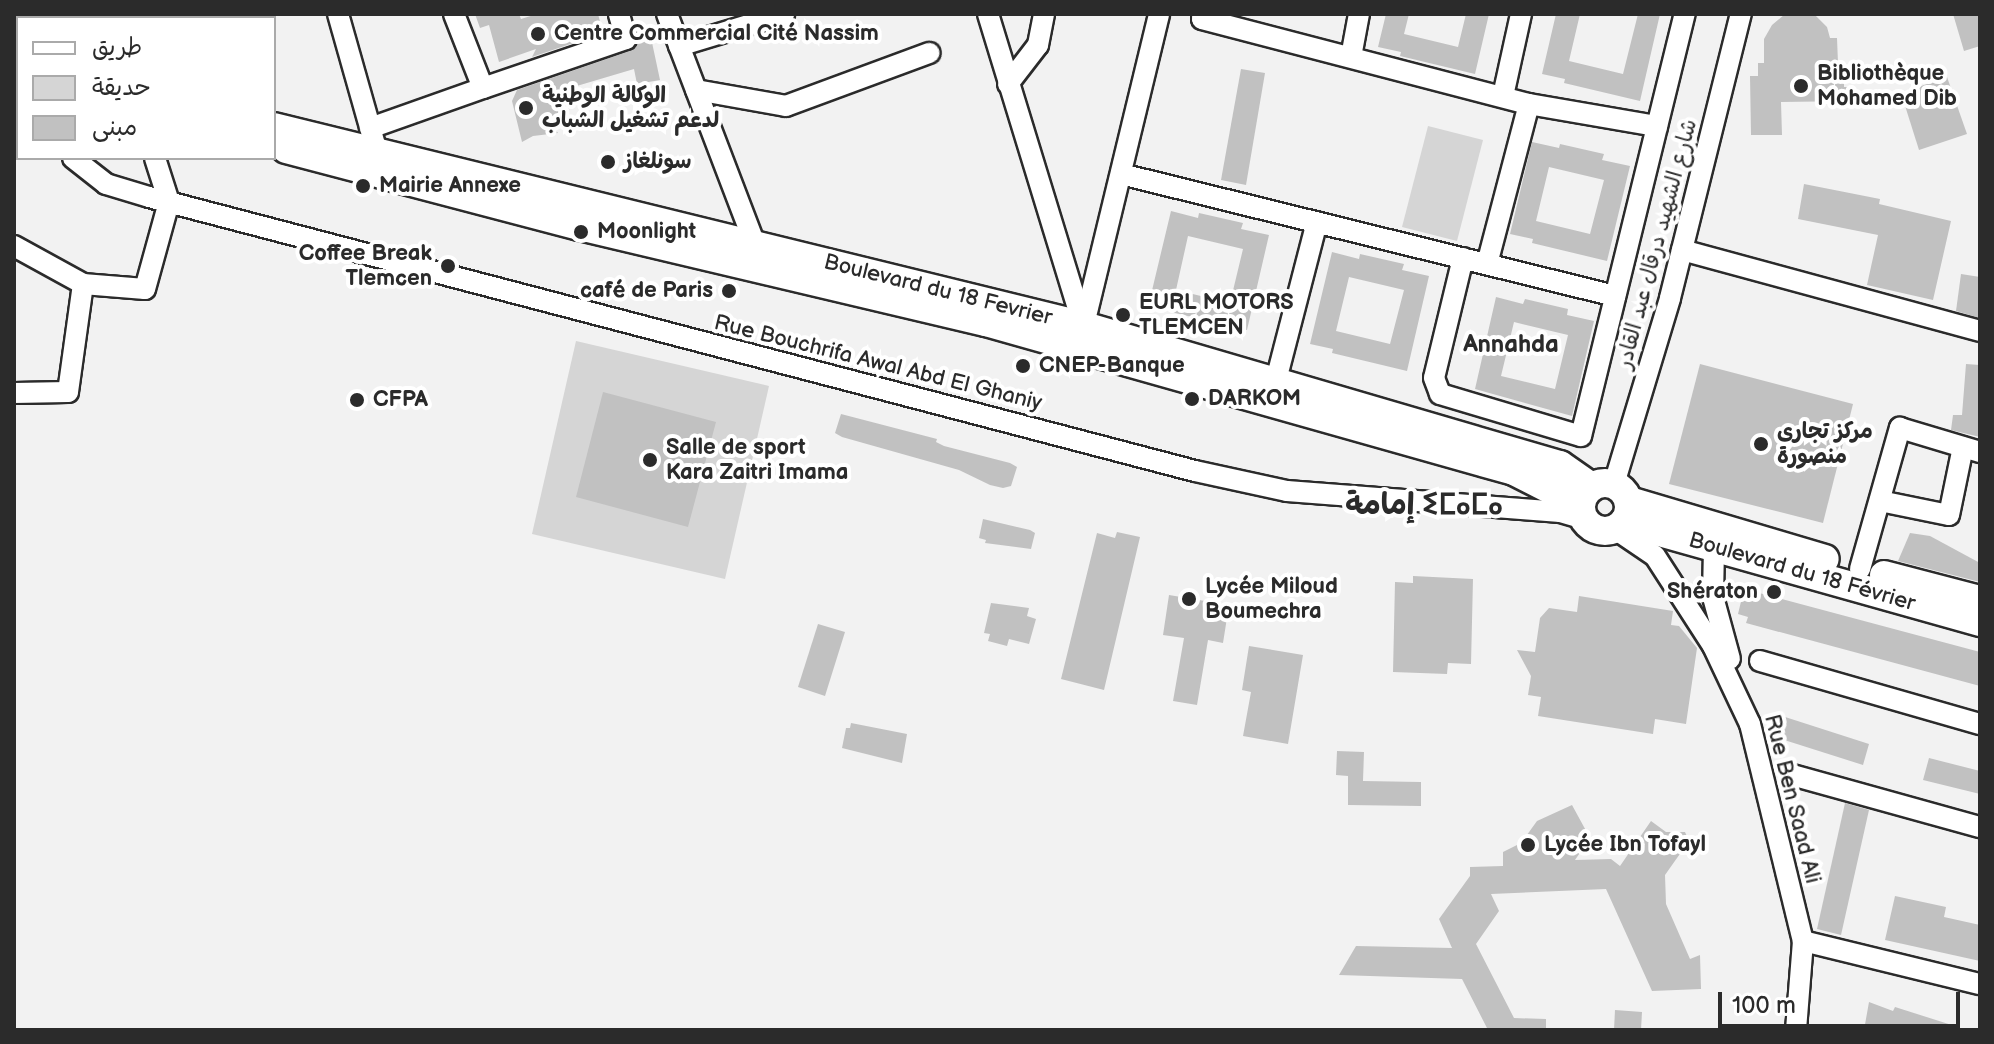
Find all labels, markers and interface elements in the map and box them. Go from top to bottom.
legend [16,16,276,160]
place label: Centre Commercial Cité Nassim [554,21,879,47]
marker: Centre Commercial Cité Nassim [529,25,547,43]
text: طريق [92,33,142,62]
place label: Bibliothèque Mohamed Dib [1817,60,1957,112]
text: حديقة [92,73,151,102]
marker: Bibliothèque Mohamed Dib [1792,77,1810,95]
place label: الوكالة الوطنية لدعم تشغيل الشباب [542,82,719,134]
marker: الوكالة الوطنية لدعم تشغيل الشباب [517,99,535,117]
text: مبنى [92,113,137,142]
street label: شارع الشهيد درقال عبد القادر [1611,116,1703,372]
place label: سونلغاز [624,149,692,175]
marker: سونلغاز [599,153,617,171]
place label: Mairie Annexe [379,173,521,199]
marker: Mairie Annexe [354,177,372,195]
place label: Moonlight [597,219,696,245]
marker: Moonlight [572,223,590,241]
place label: Coffee Break Tlemcen [299,240,432,292]
street label: Boulevard du 18 Fevrier [821,249,1055,331]
marker: Coffee Break Tlemcen [439,257,457,275]
place label: café de Paris [580,278,713,304]
marker: café de Paris [720,282,738,300]
place label: EURL MOTORS TLEMCEN [1139,289,1294,340]
marker: EURL MOTORS TLEMCEN [1114,306,1132,324]
street label: Rue Bouchrifa Awal Abd El Ghaniy [711,309,1045,417]
district label: Annahda [1463,331,1559,359]
place label: CNEP-Banque [1039,353,1185,379]
marker: CNEP-Banque [1014,357,1032,375]
place label: DARKOM [1208,386,1301,412]
place label: CFPA [373,387,428,413]
marker: DARKOM [1183,390,1201,408]
marker: CFPA [348,391,366,409]
place label: مركز تجاري منصورة [1777,418,1873,470]
place label: Salle de sport Kara Zaitri Imama [666,434,848,486]
marker: مركز تجاري منصورة [1752,435,1770,453]
marker: Salle de sport Kara Zaitri Imama [641,451,659,469]
district label: إمامة ⵉⵎⴰⵎⴰ [1345,487,1503,523]
street label: Boulevard du 18 Février [1686,527,1918,617]
place label: Lycée Miloud Boumechra [1205,573,1338,624]
place label: Shératon [1667,579,1758,605]
marker: Shératon [1765,583,1783,601]
marker: Lycée Miloud Boumechra [1180,590,1198,608]
street label: Rue Ben Saad Ali [1758,712,1826,886]
place label: Lycée Ibn Tofayl [1544,832,1706,858]
marker: Lycée Ibn Tofayl [1519,836,1537,854]
scale bar [1722,976,1964,1026]
text: 100 m [1732,991,1796,1020]

